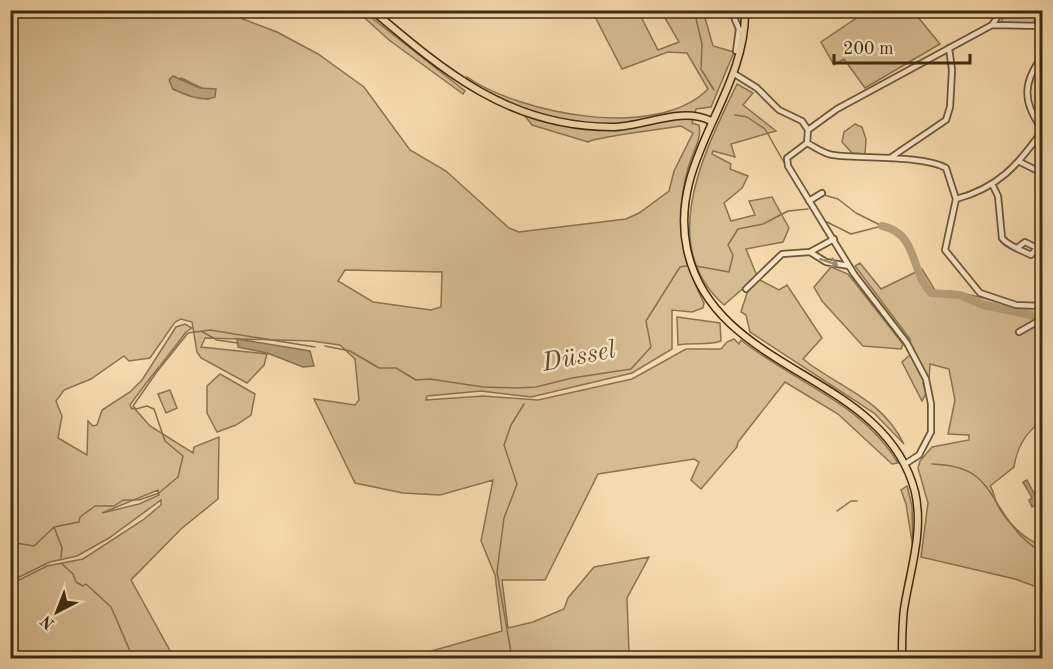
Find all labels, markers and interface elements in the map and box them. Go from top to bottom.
scale bar [834,27,970,65]
text: 200 m [843,40,894,58]
one-way arrow [819,258,838,269]
water label: Düssel [539,337,618,377]
north arrow [27,582,87,642]
text: N [38,611,58,632]

